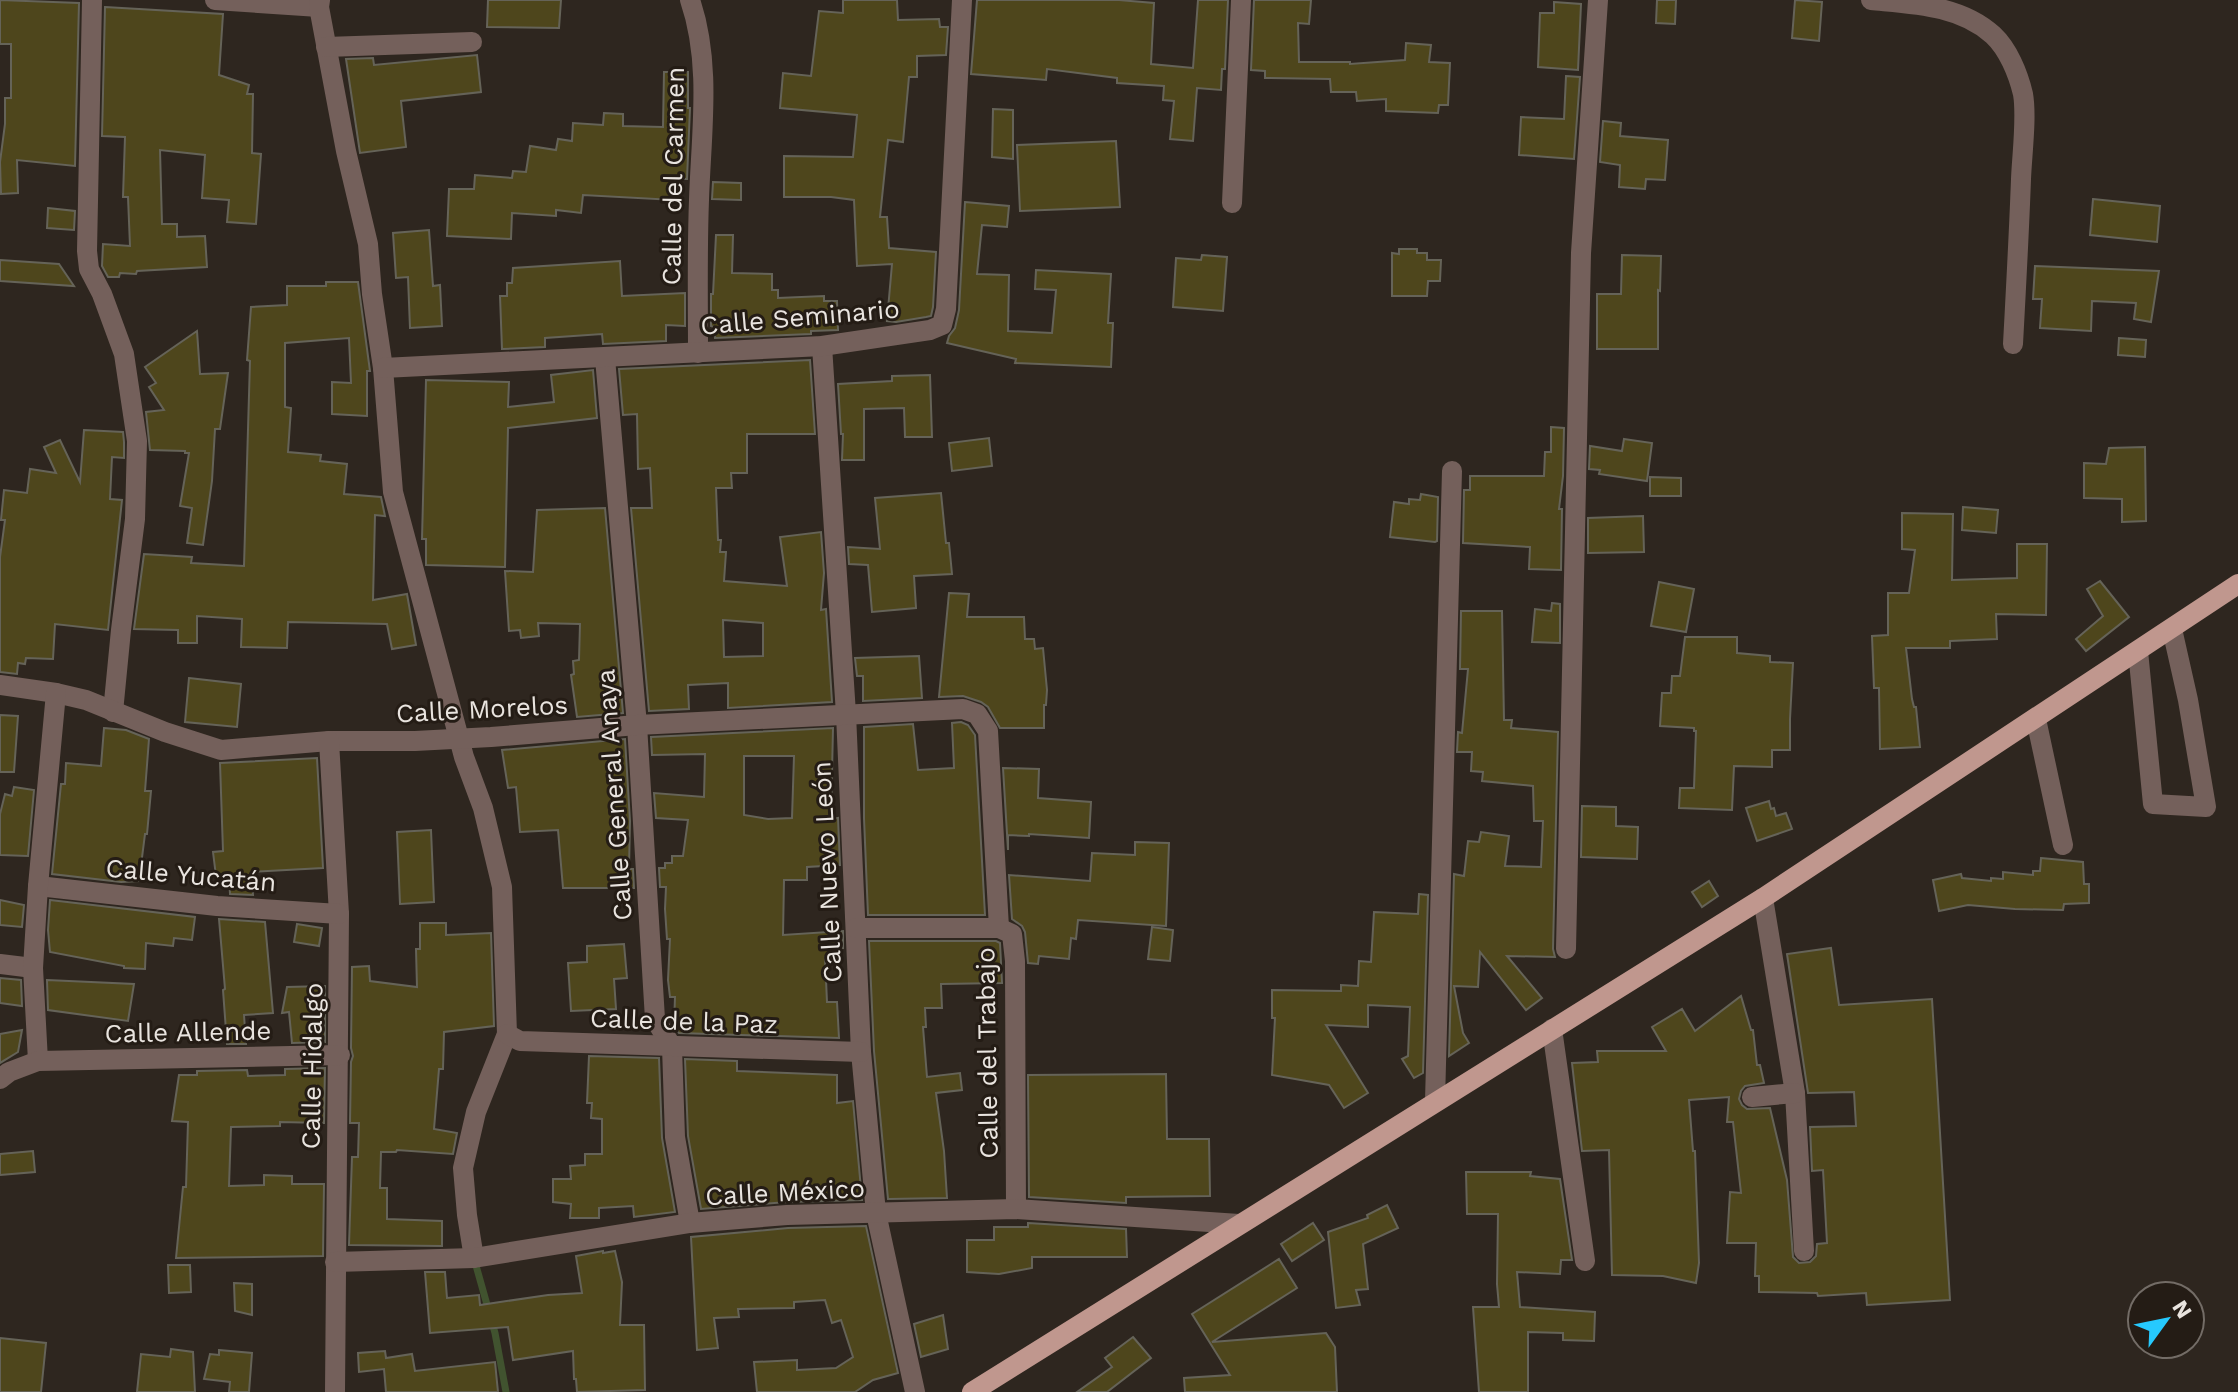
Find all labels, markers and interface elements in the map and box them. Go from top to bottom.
street label: Calle del Carmen [656,66,690,286]
street label: Calle Seminario [699,293,901,341]
street label: Calle General Anaya [590,668,638,922]
street label: Calle Morelos [395,690,569,728]
street label: Calle Nuevo León [806,760,848,984]
street label: Calle Yucatán [104,853,278,897]
street label: Calle del Trabajo [970,947,1004,1159]
street label: Calle Hidalgo [296,982,328,1150]
street label: Calle de la Paz [590,1003,778,1039]
street label: Calle Allende [104,1016,272,1048]
street label: Calle México [704,1173,866,1211]
north arrow [2126,1280,2206,1360]
text: N [2167,1296,2197,1323]

